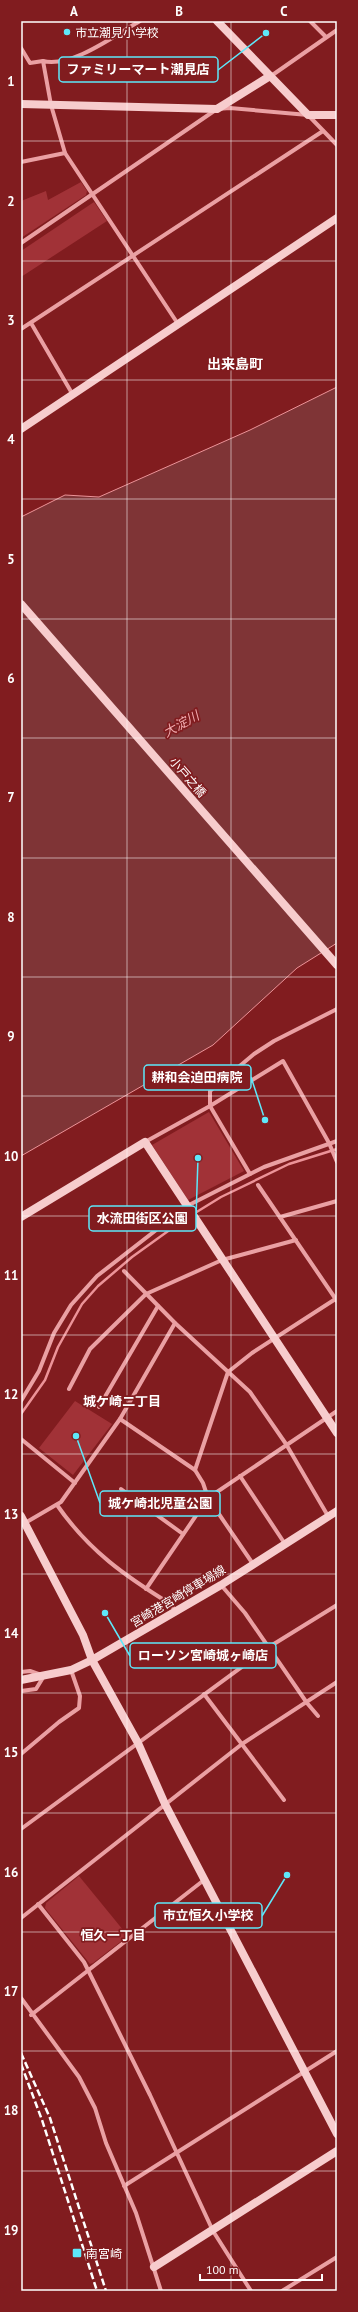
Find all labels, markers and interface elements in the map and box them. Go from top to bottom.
text: A [70,3,78,20]
text: B [175,3,183,20]
text: C [280,3,288,20]
place label: 市立潮見小学校 [75,25,159,40]
marker: 市立潮見小学校 [62,27,72,37]
callout: ファミリーマート潮見店 [59,57,218,82]
text: ファミリーマート潮見店 [66,61,210,78]
text: 1 [7,73,15,90]
text: 2 [7,193,15,210]
text: 3 [7,312,15,329]
district label: 出来島町 [207,355,263,373]
text: 4 [7,431,15,448]
text: 5 [7,551,15,568]
text: 6 [7,670,15,687]
water label: 大淀川 [160,706,204,741]
street label: 小戸之橋 [167,754,209,800]
text: 7 [7,789,15,806]
text: 8 [7,909,15,926]
text: 9 [7,1028,15,1045]
callout: 耕和会迫田病院 [144,1065,251,1090]
text: 耕和会迫田病院 [151,1069,243,1086]
text: 10 [4,1148,18,1165]
callout: 水流田街区公園 [89,1206,196,1231]
text: 水流田街区公園 [96,1210,188,1227]
text: 11 [4,1267,18,1284]
text: 12 [4,1386,18,1403]
district label: 城ケ崎二丁目 [83,1393,161,1410]
callout: 城ケ崎北児童公園 [100,1491,220,1516]
text: 城ケ崎北児童公園 [108,1495,212,1512]
text: 13 [4,1506,18,1523]
street label: 宮崎港宮崎停車場線 [128,1562,228,1630]
text: 14 [4,1625,19,1642]
callout: ローソン宮崎城ヶ崎店 [130,1643,276,1668]
text: ローソン宮崎城ヶ崎店 [138,1647,268,1664]
text: 15 [4,1744,18,1761]
text: 16 [4,1864,18,1881]
callout: 市立恒久小学校 [155,1903,262,1928]
text: 市立恒久小学校 [162,1907,254,1924]
district label: 恒久一丁目 [80,1927,146,1944]
text: 17 [4,1983,18,2000]
text: 18 [4,2102,18,2119]
text: 19 [4,2222,18,2239]
place label: 南宮崎 [86,2246,122,2261]
marker: 南宮崎 [71,2247,83,2259]
scale bar [200,2256,322,2282]
text: 100 m [206,2262,239,2277]

